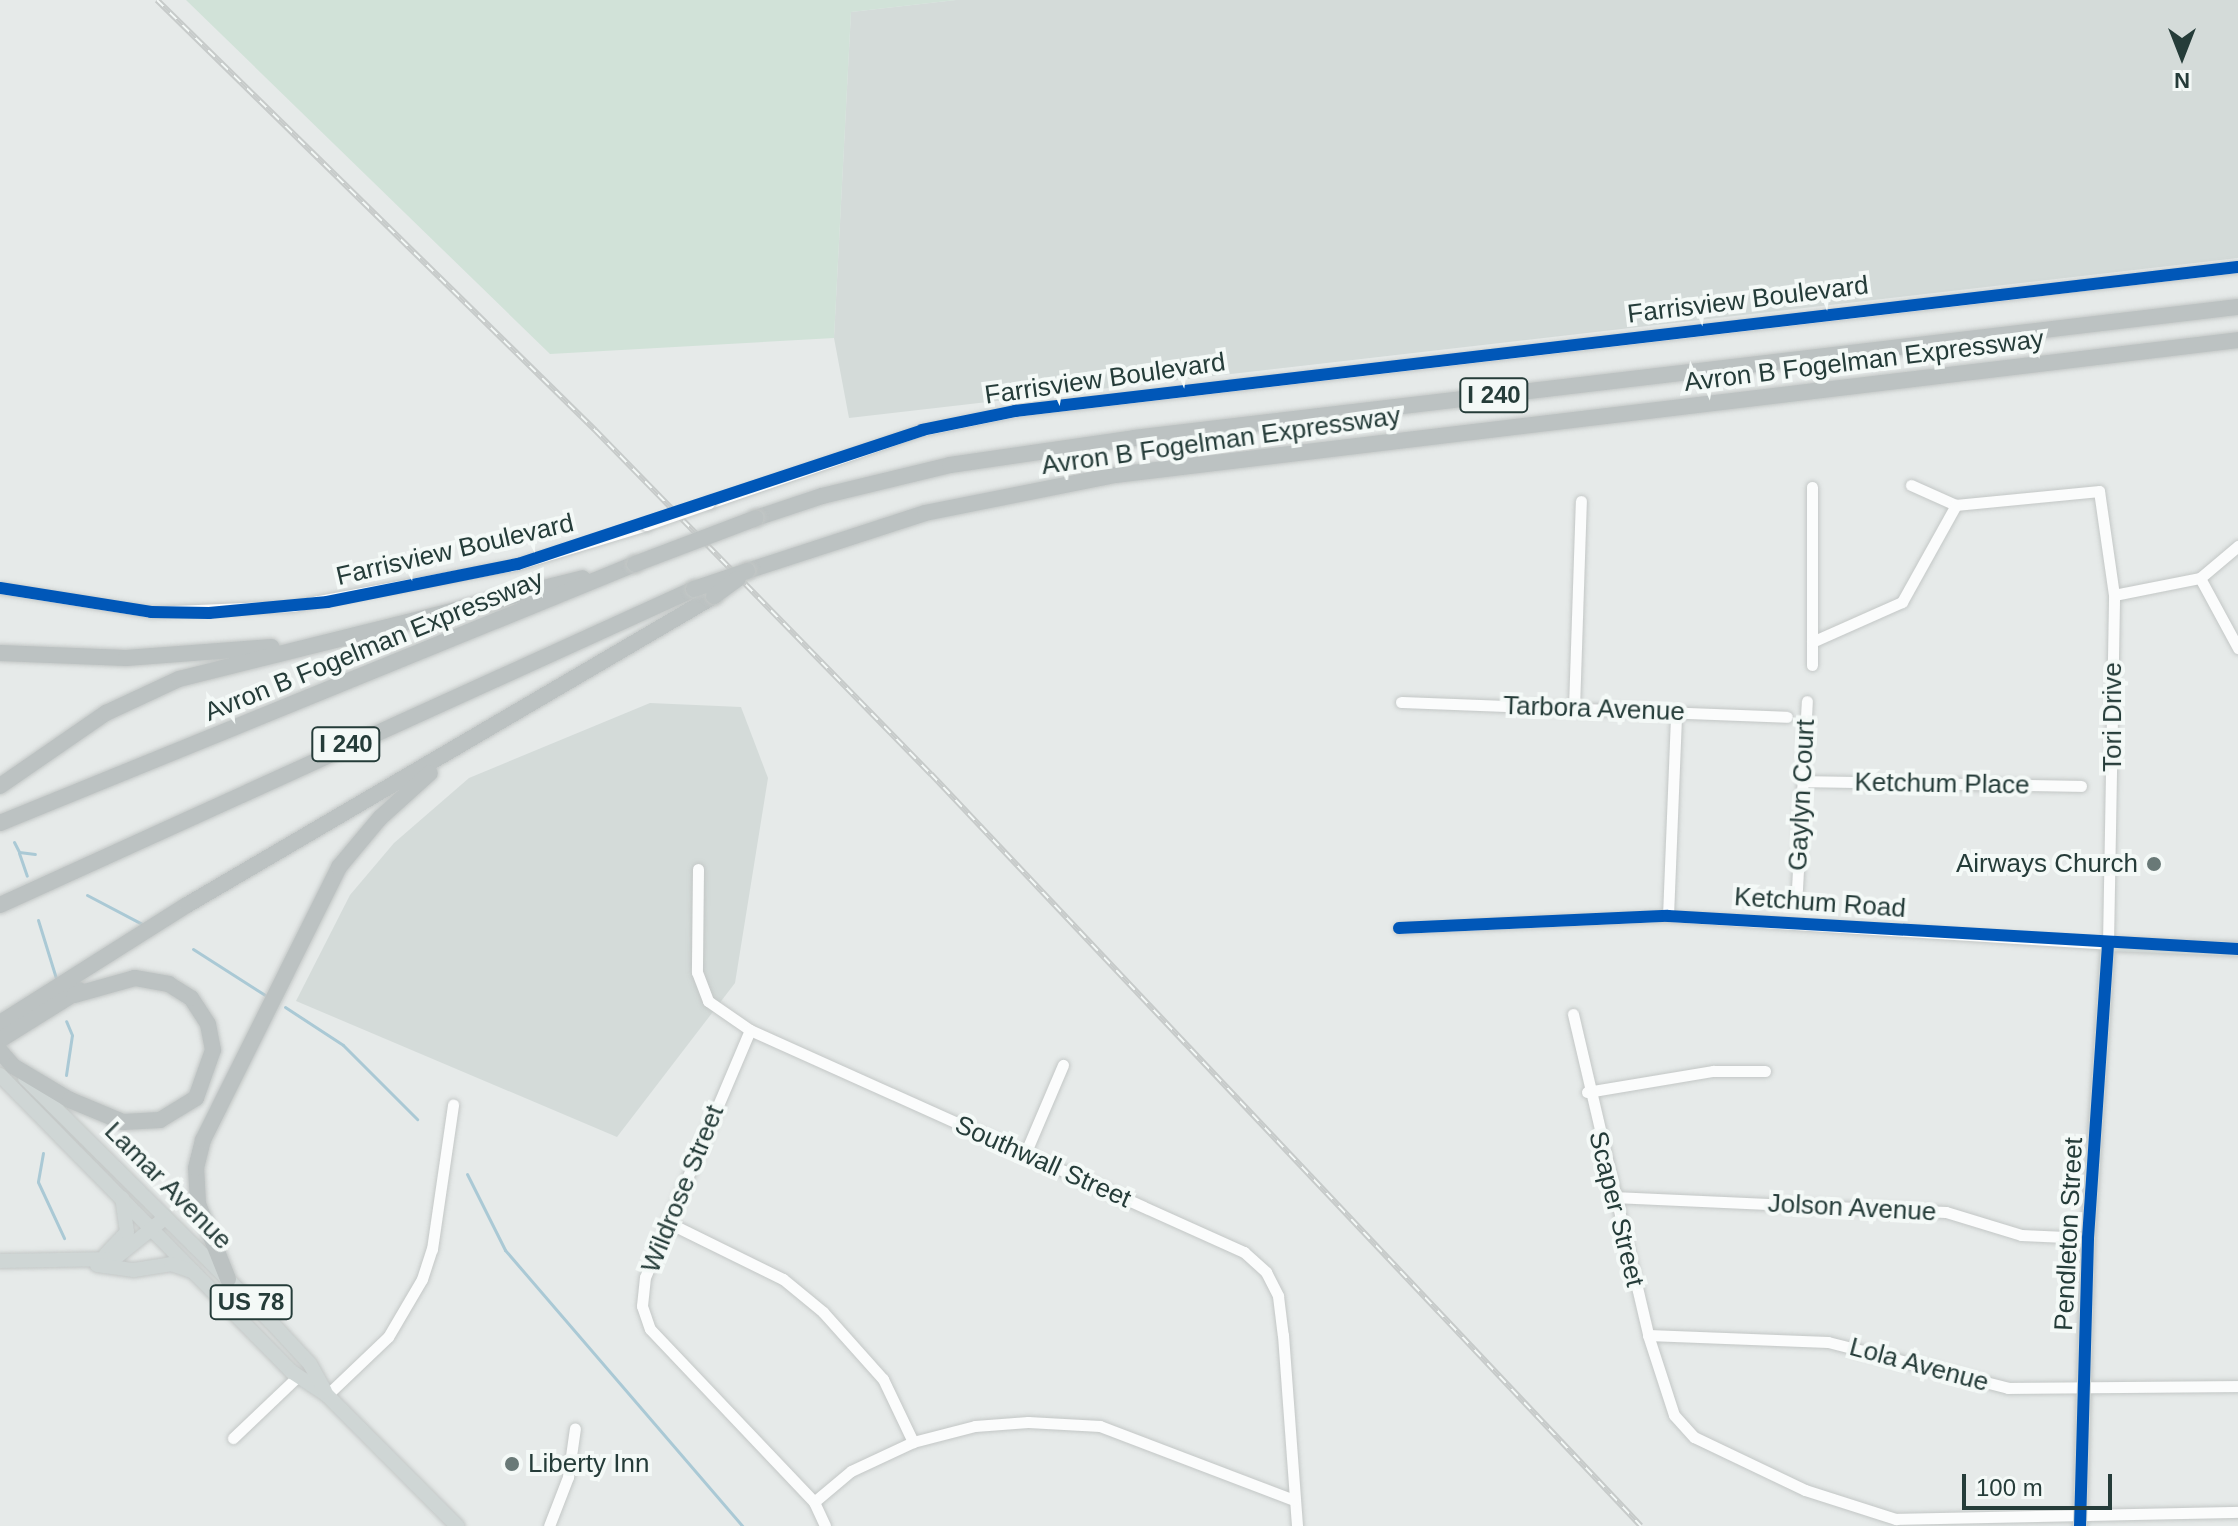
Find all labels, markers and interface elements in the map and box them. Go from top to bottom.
north arrow [2142,16,2222,96]
text: N [2174,68,2190,93]
street label: Farrisview Boulevard [1626,270,1870,330]
street label: Avron B Fogelman Expressway [1682,323,2046,399]
street label: Farrisview Boulevard [983,347,1227,411]
road number: I 240 [1458,375,1530,415]
street label: Avron B Fogelman Expressway [1039,400,1403,482]
street label: Farrisview Boulevard [333,507,577,593]
street label: Avron B Fogelman Expressway [200,564,548,728]
street label: Tori Drive [2097,662,2129,772]
street label: Tarbora Avenue [1502,690,1686,728]
street label: Gaylyn Court [1782,718,1822,872]
road number: I 240 [310,724,382,764]
street label: Ketchum Place [1854,767,2030,801]
place label: Airways Church [1956,848,2138,880]
marker: Airways Church [2145,855,2163,873]
street label: Ketchum Road [1733,881,1907,925]
street label: Wildrose Street [635,1101,731,1277]
street label: Southwall Street [950,1109,1136,1215]
street label: Lamar Avenue [97,1115,239,1257]
street label: Scaper Street [1582,1128,1650,1290]
street label: Pendleton Street [2048,1136,2090,1332]
street label: Jolson Avenue [1766,1188,1938,1228]
road number: US 78 [209,1282,293,1322]
street label: Lola Avenue [1845,1331,1993,1399]
place label: Liberty Inn [528,1448,649,1480]
marker: Liberty Inn [503,1455,521,1473]
scale bar [1966,1458,2116,1508]
text: 100 m [1976,1474,2043,1501]

